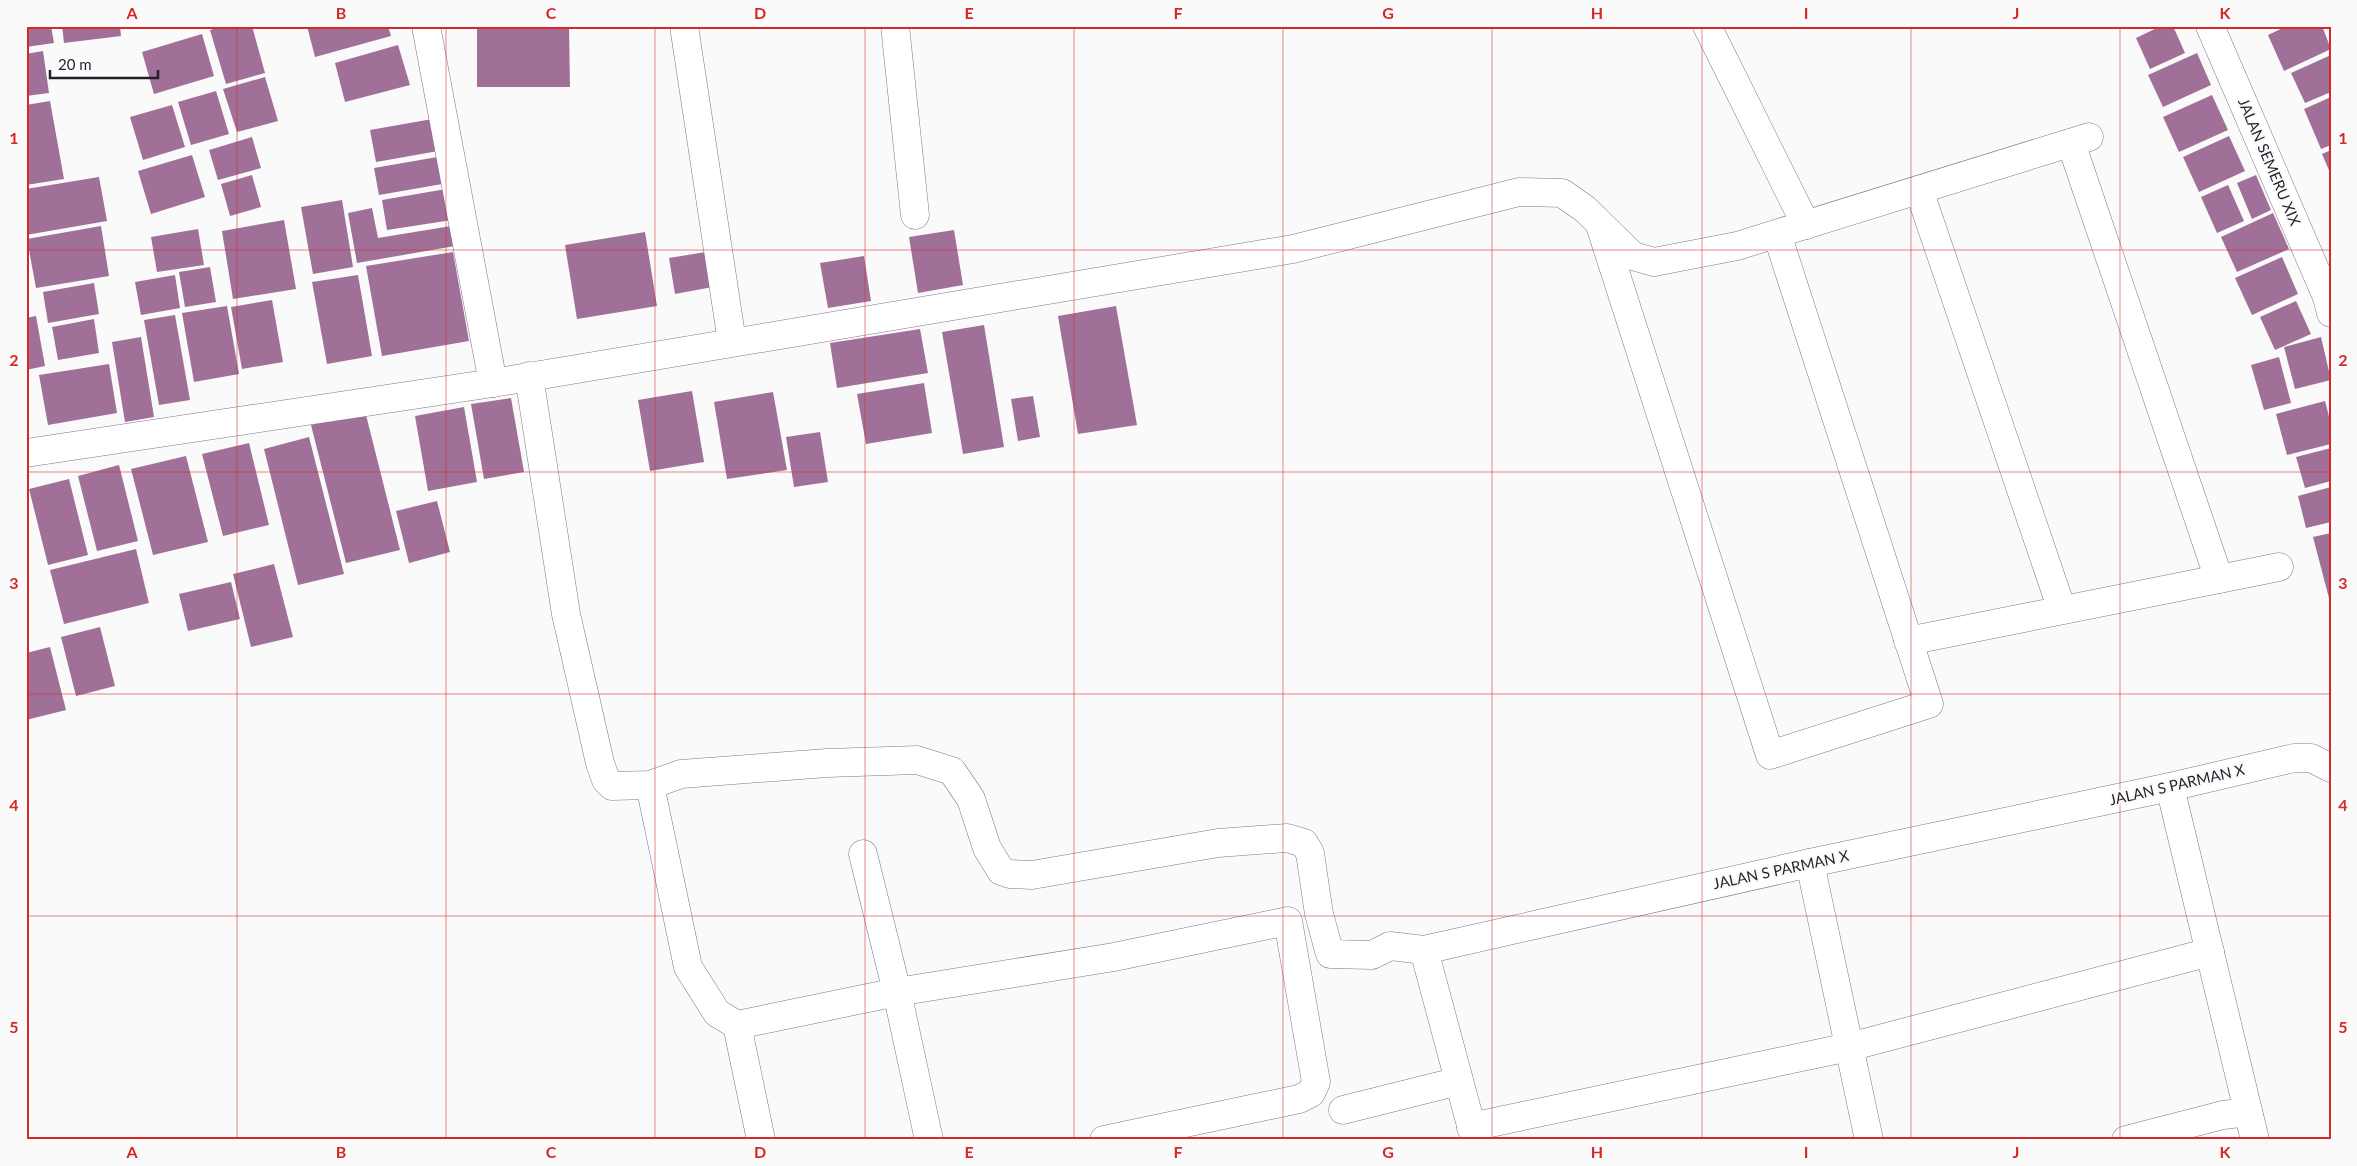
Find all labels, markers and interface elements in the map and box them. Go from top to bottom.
text: A [125,3,138,22]
text: B [336,3,346,22]
text: C [546,3,557,22]
text: D [754,3,766,22]
text: E [964,3,974,22]
text: F [1173,3,1183,22]
text: G [1382,3,1394,22]
text: H [1591,3,1603,22]
text: I [1804,3,1808,22]
text: J [2013,3,2019,22]
text: K [2220,3,2232,22]
scale bar [50,48,158,80]
text: 20 m [58,55,92,73]
street label: JALAN SEMERU XIX [2235,95,2305,228]
text: 1 [9,128,19,147]
text: 1 [2338,128,2348,147]
text: 2 [9,350,19,369]
text: 2 [2338,350,2348,369]
text: 3 [9,573,19,592]
text: 3 [2338,573,2348,592]
street label: JALAN S PARMAN X [2107,760,2246,808]
text: 4 [9,795,19,814]
text: 4 [2338,795,2348,814]
street label: JALAN S PARMAN X [1711,846,1851,892]
text: 5 [9,1017,19,1036]
text: 5 [2338,1017,2348,1036]
text: A [125,1142,138,1161]
text: B [336,1142,346,1161]
text: C [546,1142,557,1161]
text: D [754,1142,766,1161]
text: E [964,1142,974,1161]
text: F [1173,1142,1183,1161]
text: G [1382,1142,1394,1161]
text: H [1591,1142,1603,1161]
text: I [1804,1142,1808,1161]
text: J [2013,1142,2019,1161]
text: K [2220,1142,2232,1161]

